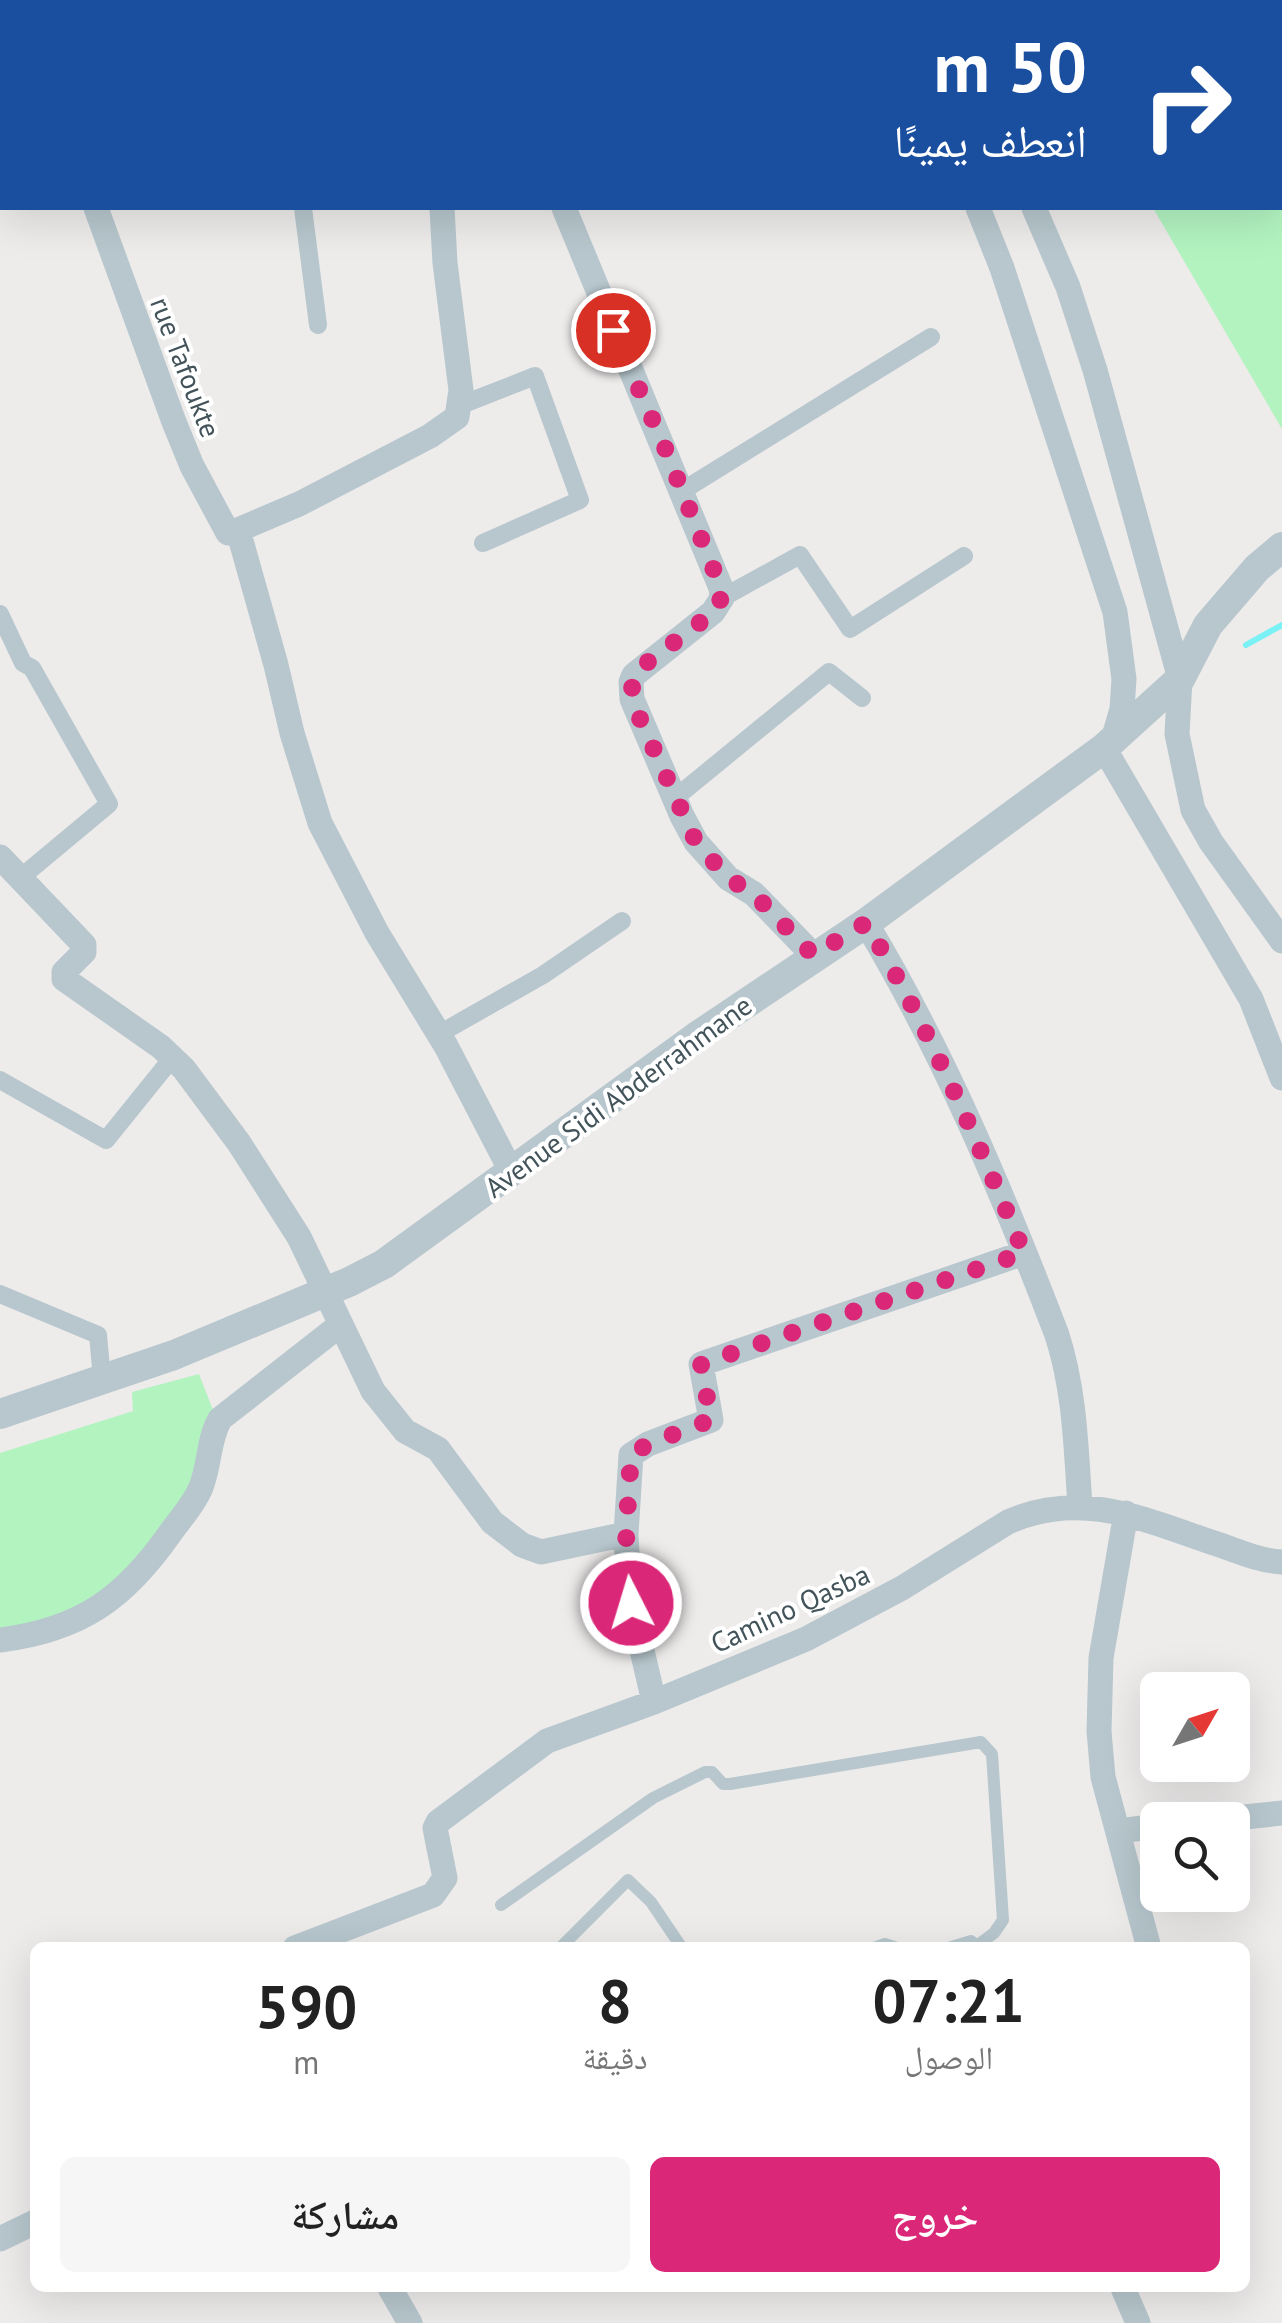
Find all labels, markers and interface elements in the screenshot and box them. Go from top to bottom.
text: 50 m [934,21,1087,111]
icon: right [1122,40,1252,170]
text: انعطف يمينًا [893,111,1087,169]
pin [571,288,656,373]
street label: rue Tafoukte [142,292,230,442]
icon: arrive [586,303,641,358]
street label: Avenue Sidi Abderrahmane [477,987,759,1205]
position arrow [579,1551,683,1655]
street label: Camino Qasba [705,1555,875,1661]
north arrow [1140,1672,1250,1782]
map controls [1140,1672,1250,1912]
button: search [1140,1802,1250,1912]
text: 8 [598,1961,632,2039]
text: 07:21 [873,1961,1025,2039]
text: 590 [255,1967,357,2045]
text: دقيقة [582,2036,647,2078]
text: الوصول [904,2036,993,2078]
text: m [293,2041,319,2083]
button: مشاركة [60,2157,630,2272]
button: خروج [650,2157,1220,2272]

